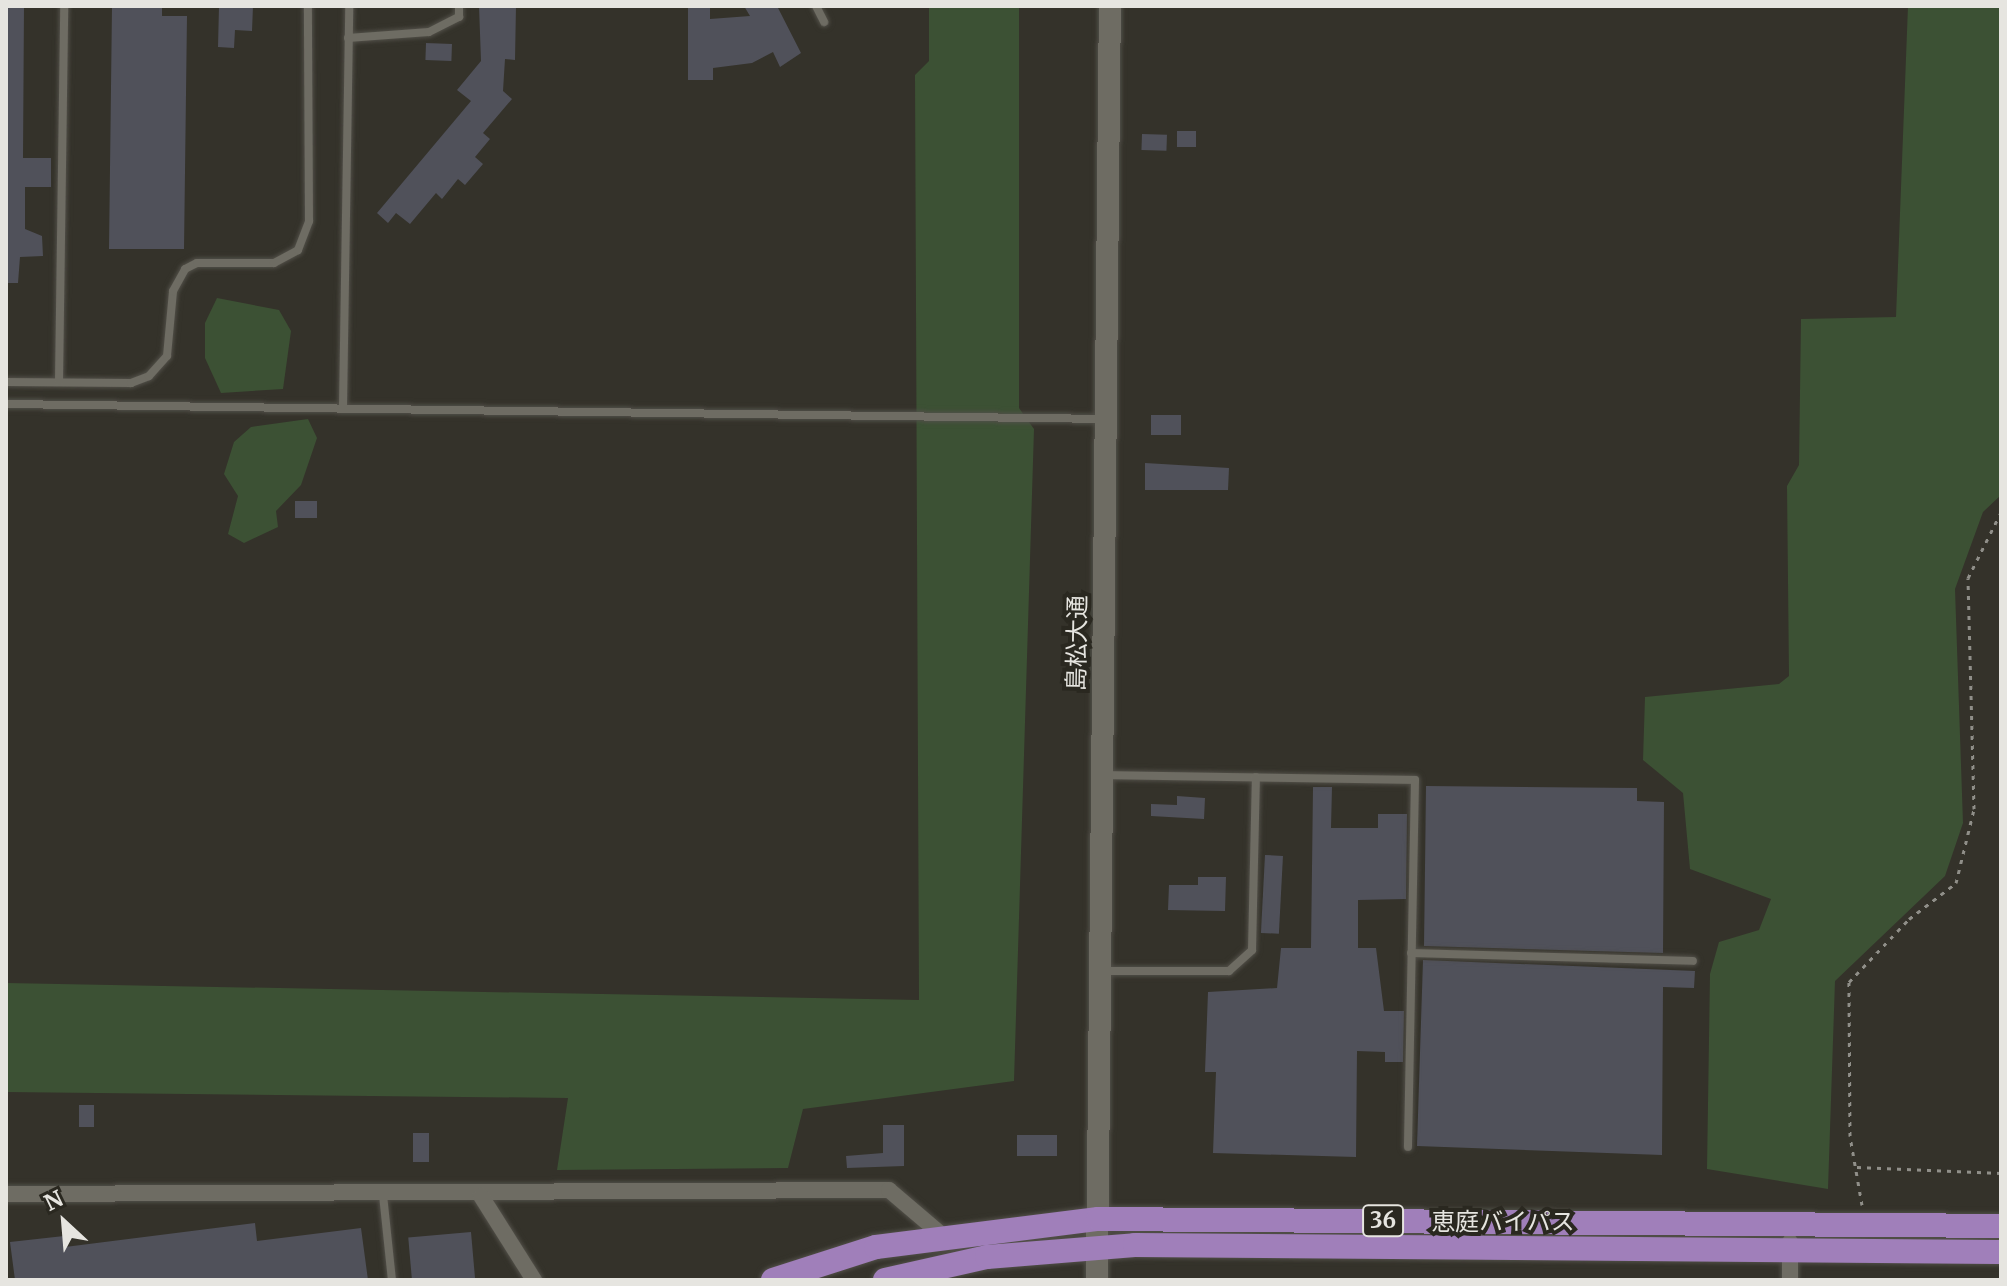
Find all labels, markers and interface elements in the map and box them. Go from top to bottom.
street label: 島松大通 [1062,595,1092,691]
north arrow [24,1182,104,1262]
text: N [40,1184,67,1217]
road number: 36 [1361,1203,1405,1239]
street label: 恵庭バイパス [1431,1208,1575,1236]

